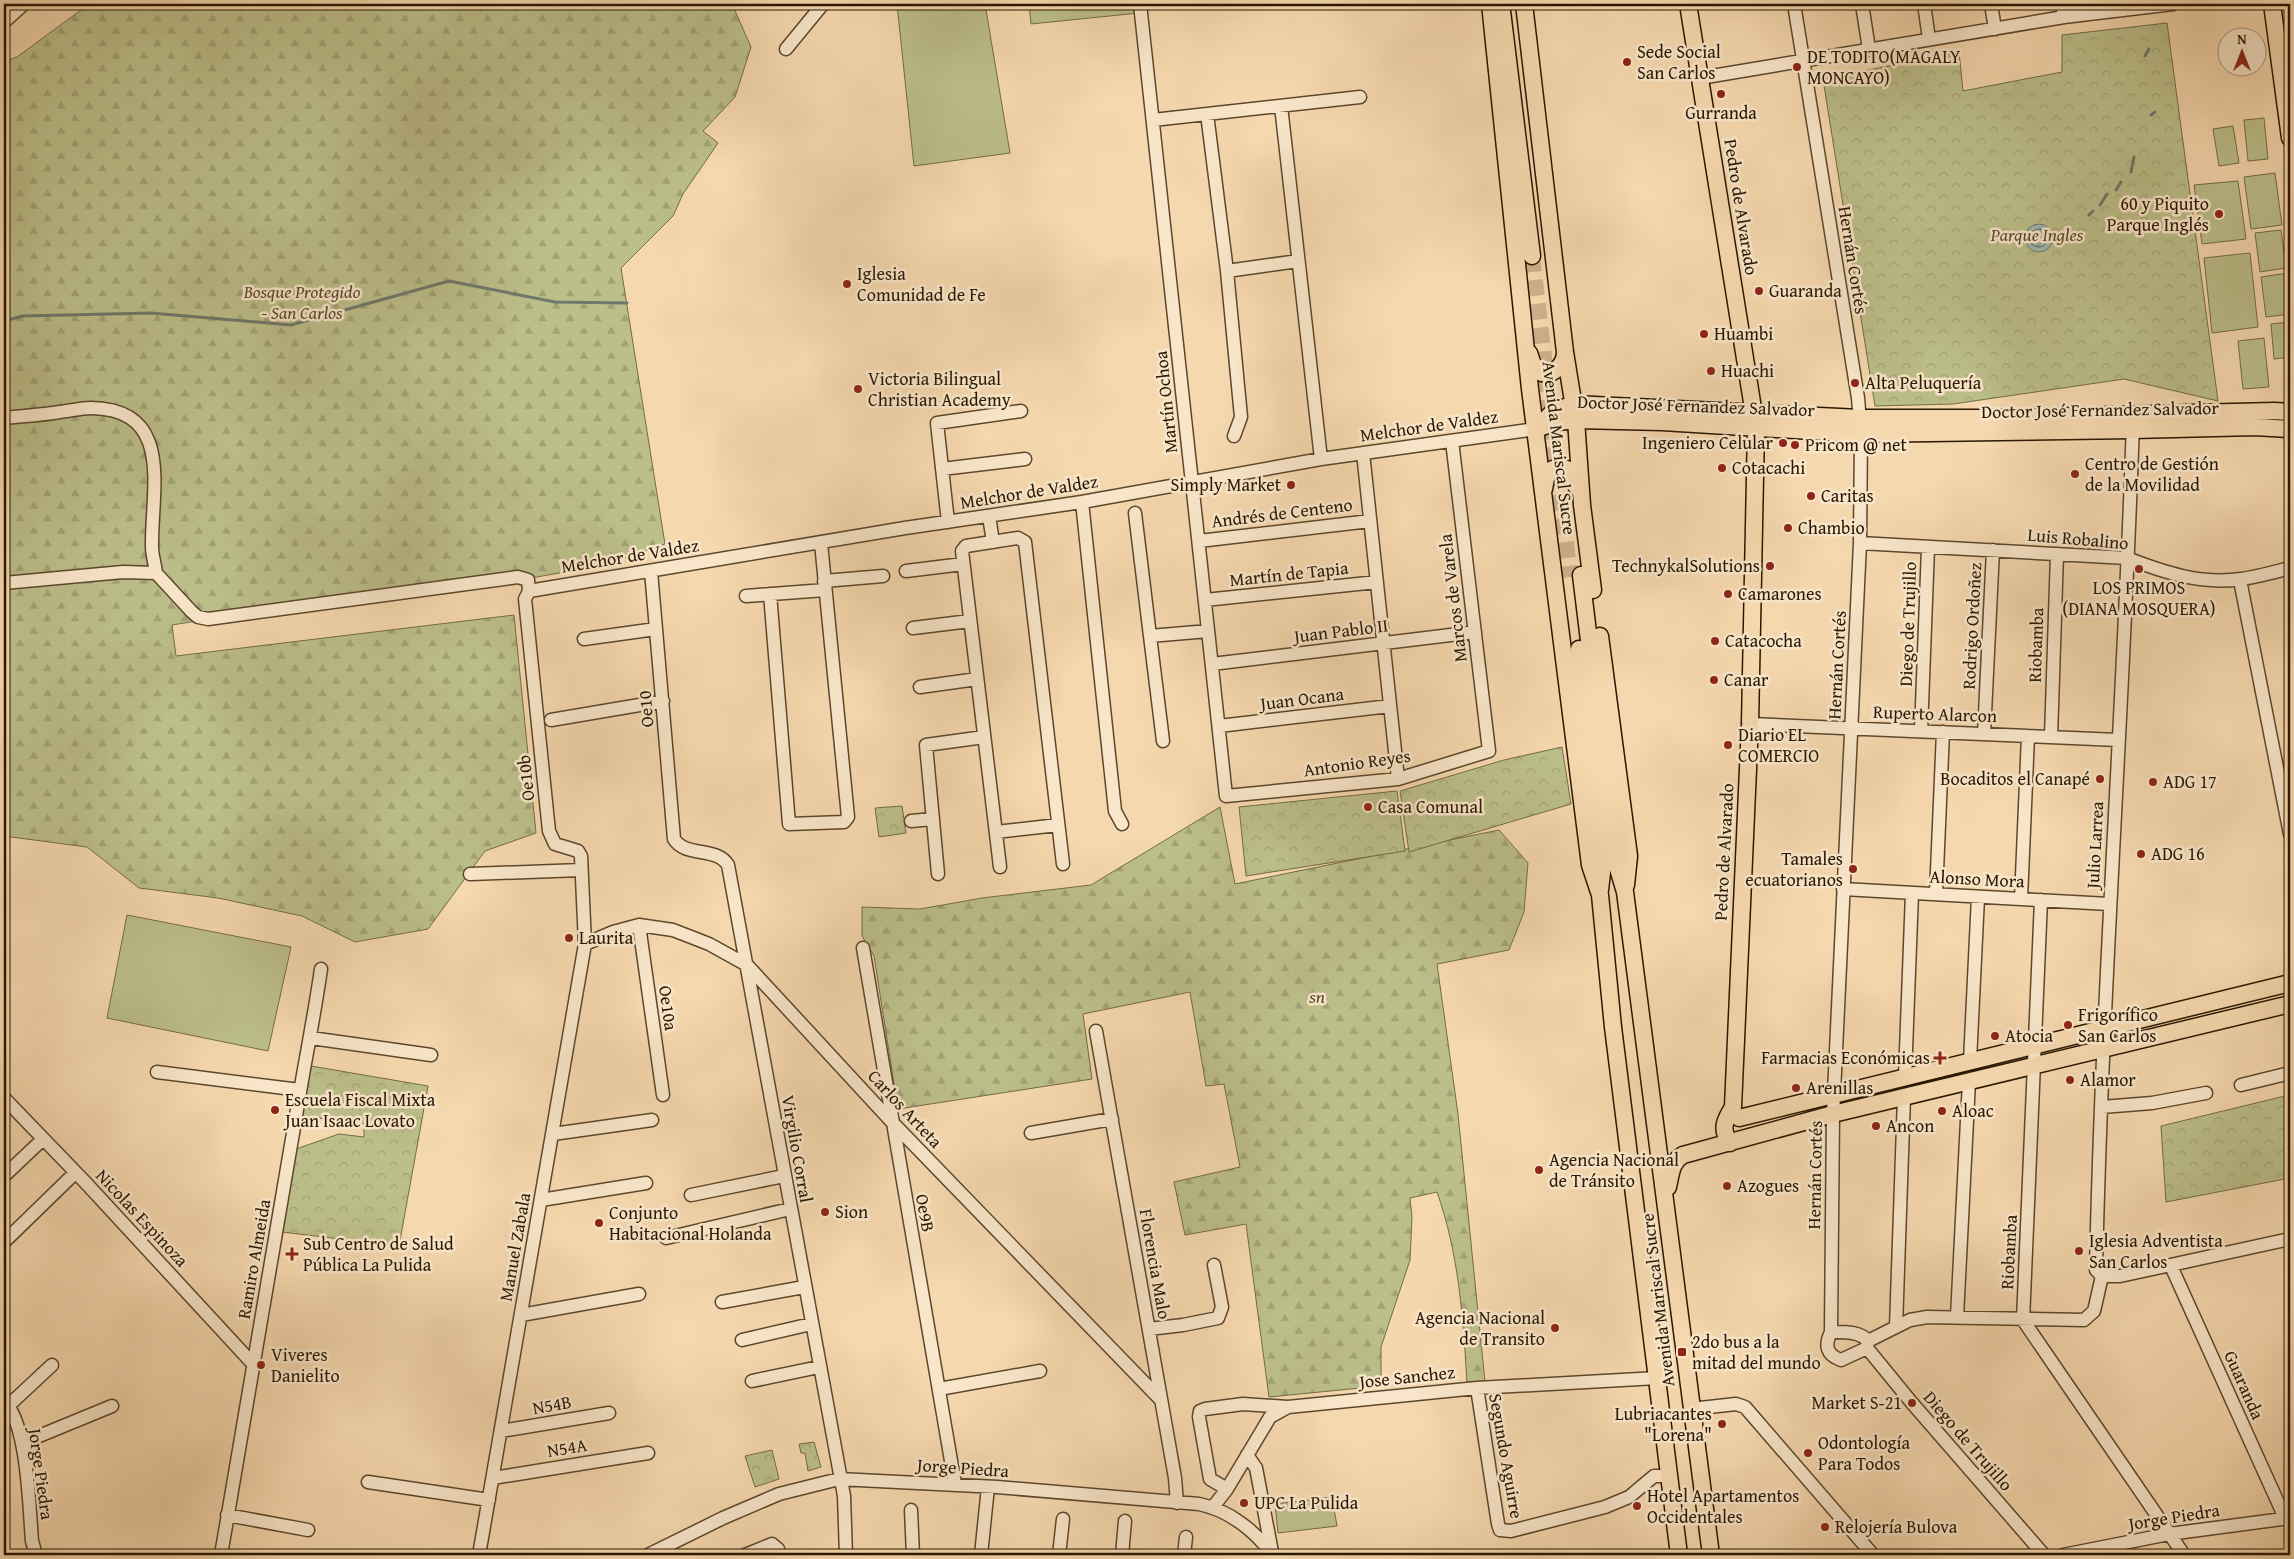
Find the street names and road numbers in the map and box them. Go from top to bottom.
street label: Pedro de Alvarado [1717,137,1766,277]
street label: Hernán Cortés [1832,204,1875,316]
street label: Martín Ochoa [1147,349,1184,454]
street label: Avenida Mariscal Sucre [1535,360,1584,536]
street label: Doctor José Fernandez Salvador [1577,388,1816,423]
street label: Doctor José Fernandez Salvador [1981,394,2220,425]
street label: Melchor de Valdez [1358,402,1500,449]
street label: Melchor de Valdez [958,467,1100,516]
street label: Andrés de Centeno [1210,490,1354,535]
street label: Luis Robalino [2026,521,2130,556]
street label: Melchor de Valdez [559,531,701,580]
street label: Marcos de Varela [1431,532,1474,664]
street label: Martín de Tapia [1228,554,1350,593]
street label: Diego de Trujillo [1892,561,1923,687]
street label: Rodrigo Ordoñez [1955,562,1988,690]
street label: Riobamba [2021,607,2050,683]
street label: Hernán Cortés [1820,610,1853,720]
street label: Juan Pablo II [1290,611,1390,650]
street label: Juan Ocana [1257,680,1346,717]
street label: Oe10 [630,689,661,729]
street label: Ruperto Alarcon [1873,698,1997,729]
street label: Antonio Reyes [1302,742,1412,783]
street label: Oe10b [510,754,541,802]
street label: Pedro de Alvarado [1706,783,1741,921]
street label: Julio Larrea [2079,800,2110,891]
street label: Alonso Mora [1929,863,2026,895]
street label: Oe10a [652,984,685,1033]
street label: Carlos Arteta [862,1063,949,1154]
street label: Virgilio Corral [775,1093,820,1205]
street label: Hernán Cortés [1800,1120,1829,1230]
street label: Nicolas Espinoza [90,1163,195,1273]
street label: Manuel Zabala [492,1190,537,1303]
street label: Oe9B [909,1192,942,1234]
street label: Ramiro Almeida [230,1196,277,1321]
street label: Florencia Malo [1132,1207,1178,1321]
street label: Avenida Mariscal Sucre [1633,1212,1682,1388]
street label: Riobamba [1993,1213,2024,1290]
street label: Guaranda [2217,1346,2272,1424]
street label: Jose Sanchez [1356,1358,1456,1395]
street label: Diego de Trujillo [1917,1385,2020,1497]
street label: N54B [530,1388,574,1421]
street label: Segundo Aguirre [1482,1391,1531,1521]
street label: Jorge Piedra [21,1424,61,1522]
street label: N54A [545,1431,589,1464]
street label: Jorge Piedra [914,1451,1010,1484]
street label: Jorge Piedra [2124,1496,2222,1537]

